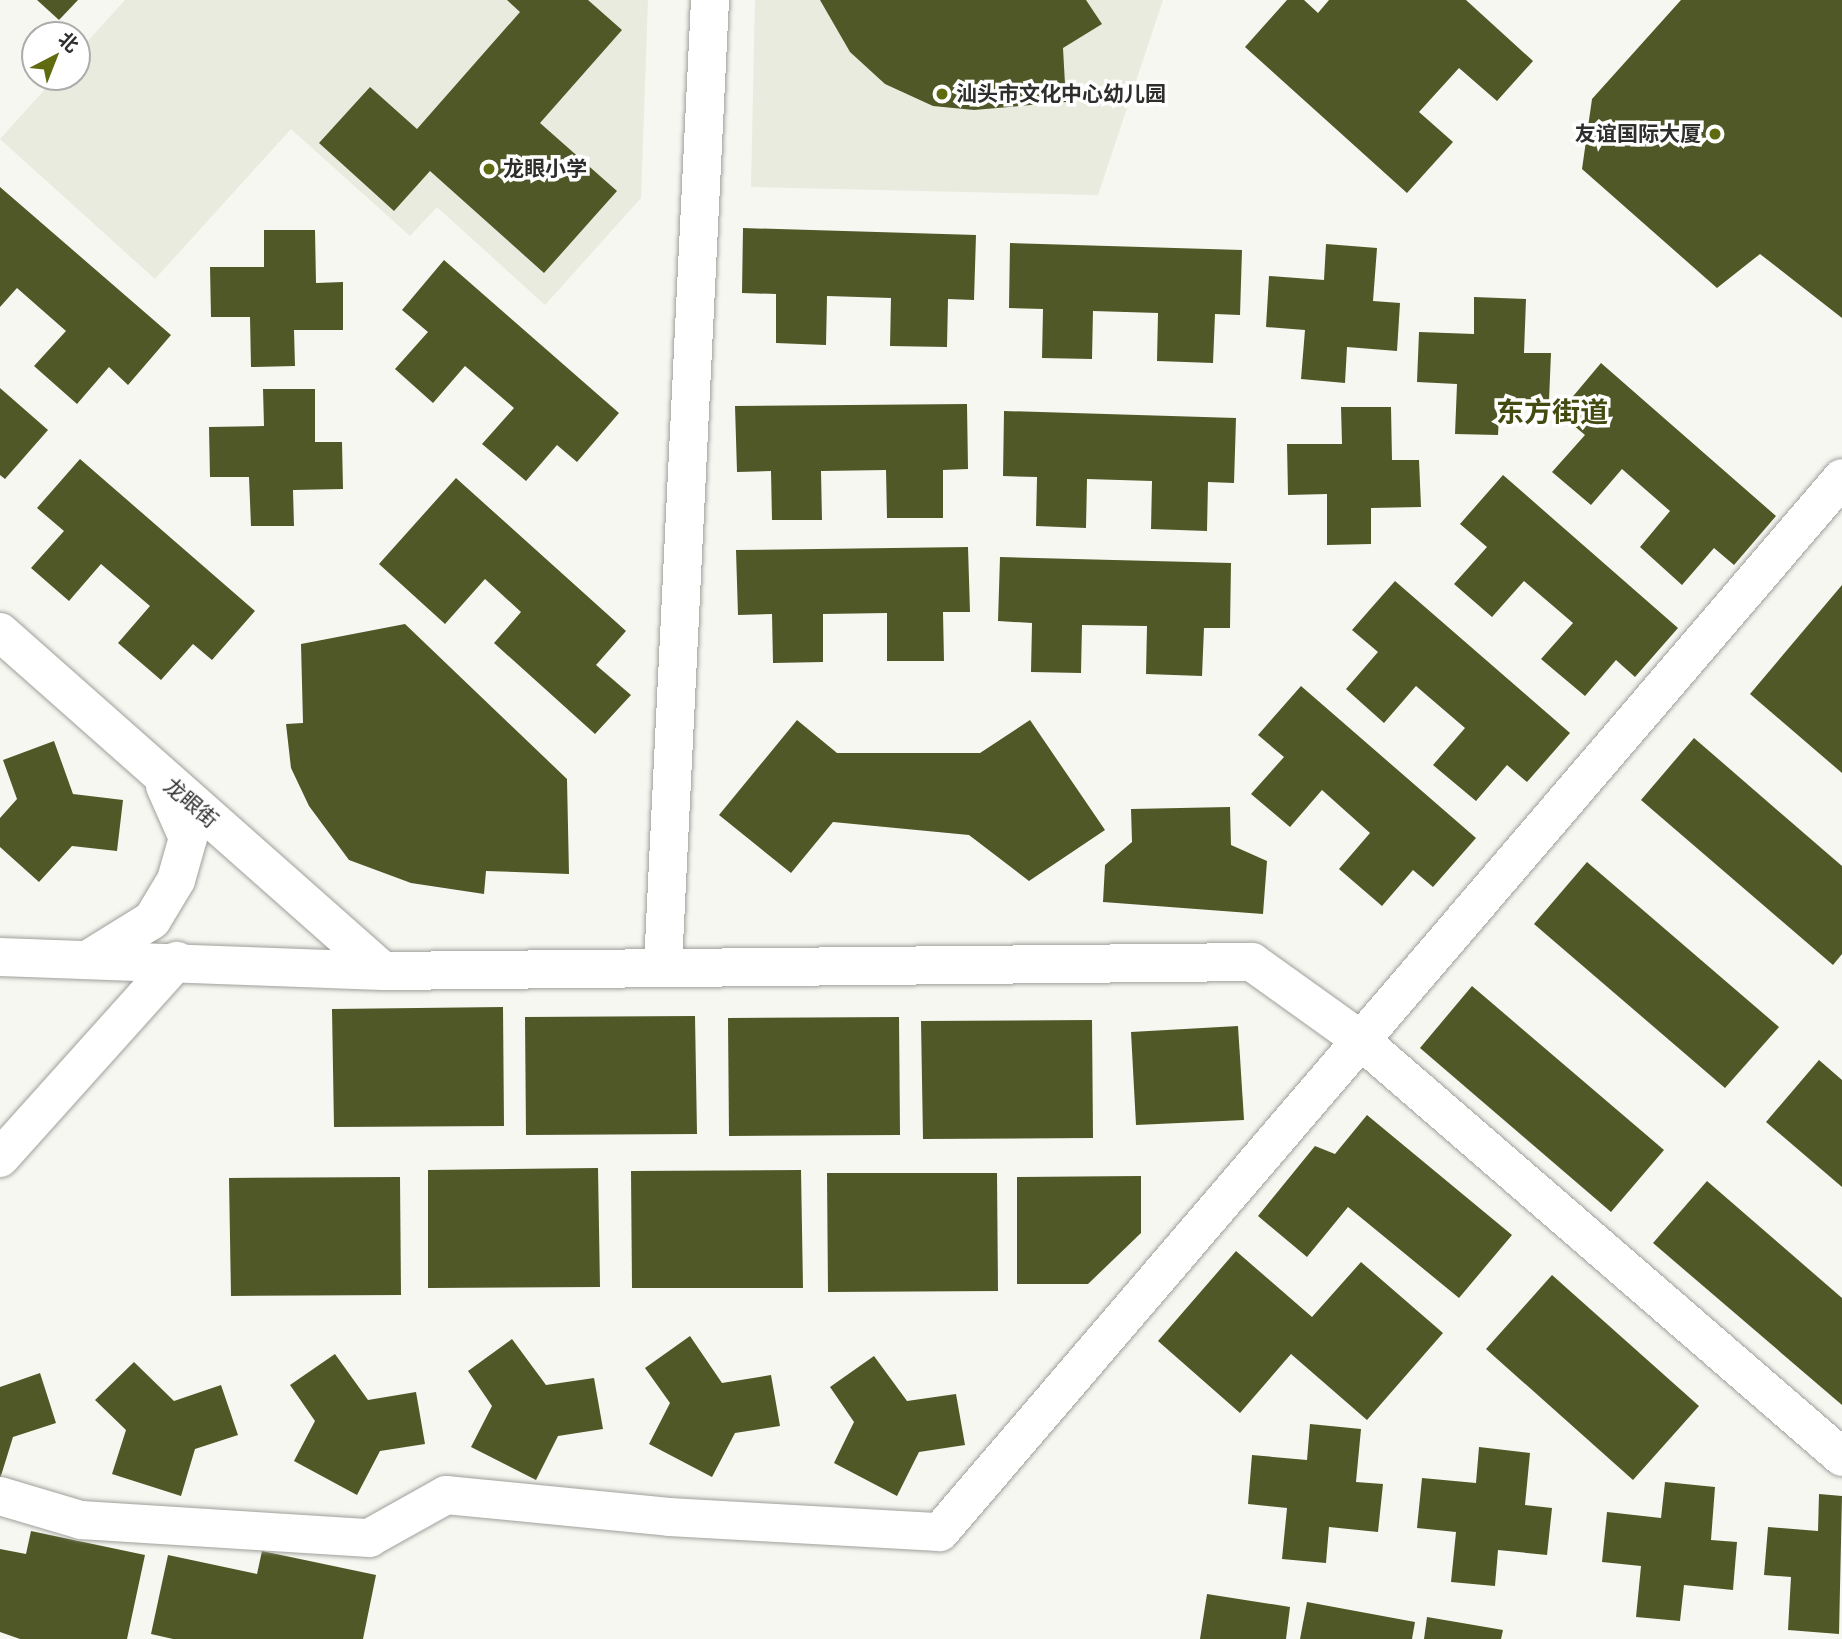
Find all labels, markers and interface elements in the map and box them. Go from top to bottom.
north arrow [21,21,91,91]
text: 北 [54,27,84,57]
place label: 汕头市文化中心幼儿园 [956,81,1166,107]
marker: 汕头市文化中心幼儿园 [934,86,950,102]
place label: 友谊国际大厦 [1575,121,1701,147]
marker: 友谊国际大厦 [1707,126,1723,142]
place label: 龙眼小学 [503,156,587,182]
marker: 龙眼小学 [481,161,497,177]
district label: 东方街道 [1496,395,1608,429]
street label: 龙眼街 [159,773,223,833]

